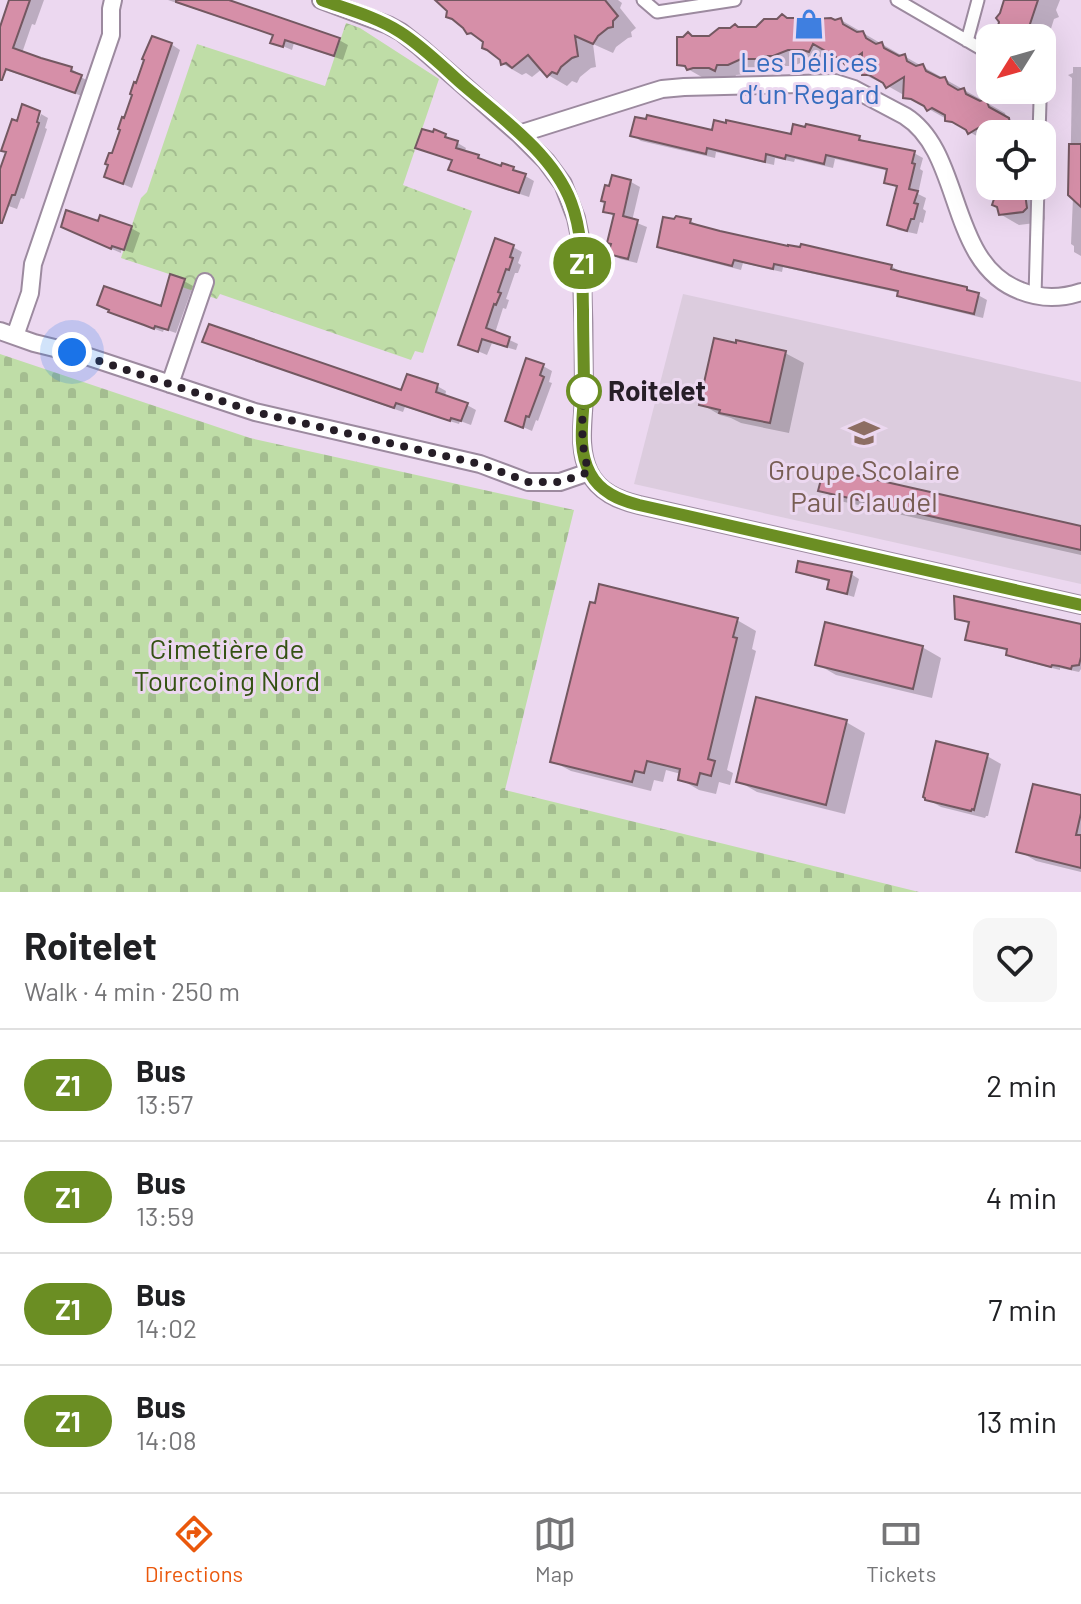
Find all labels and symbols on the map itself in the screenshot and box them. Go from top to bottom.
shop icon: Les Délices d’un Regard [792,7,826,41]
north arrow [976,24,1056,104]
place label: Les Délices d’un Regard [738,44,880,110]
line badge: Z1 [546,237,618,289]
your location [52,332,92,372]
place label: Roitelet [608,373,706,407]
marker: Roitelet [567,374,601,408]
school or university icon: Groupe Scolaire Paul Claudel [847,416,881,450]
place label: Groupe Scolaire Paul Claudel [768,452,960,518]
park label: Cimetière de Tourcoing Nord [134,631,320,697]

